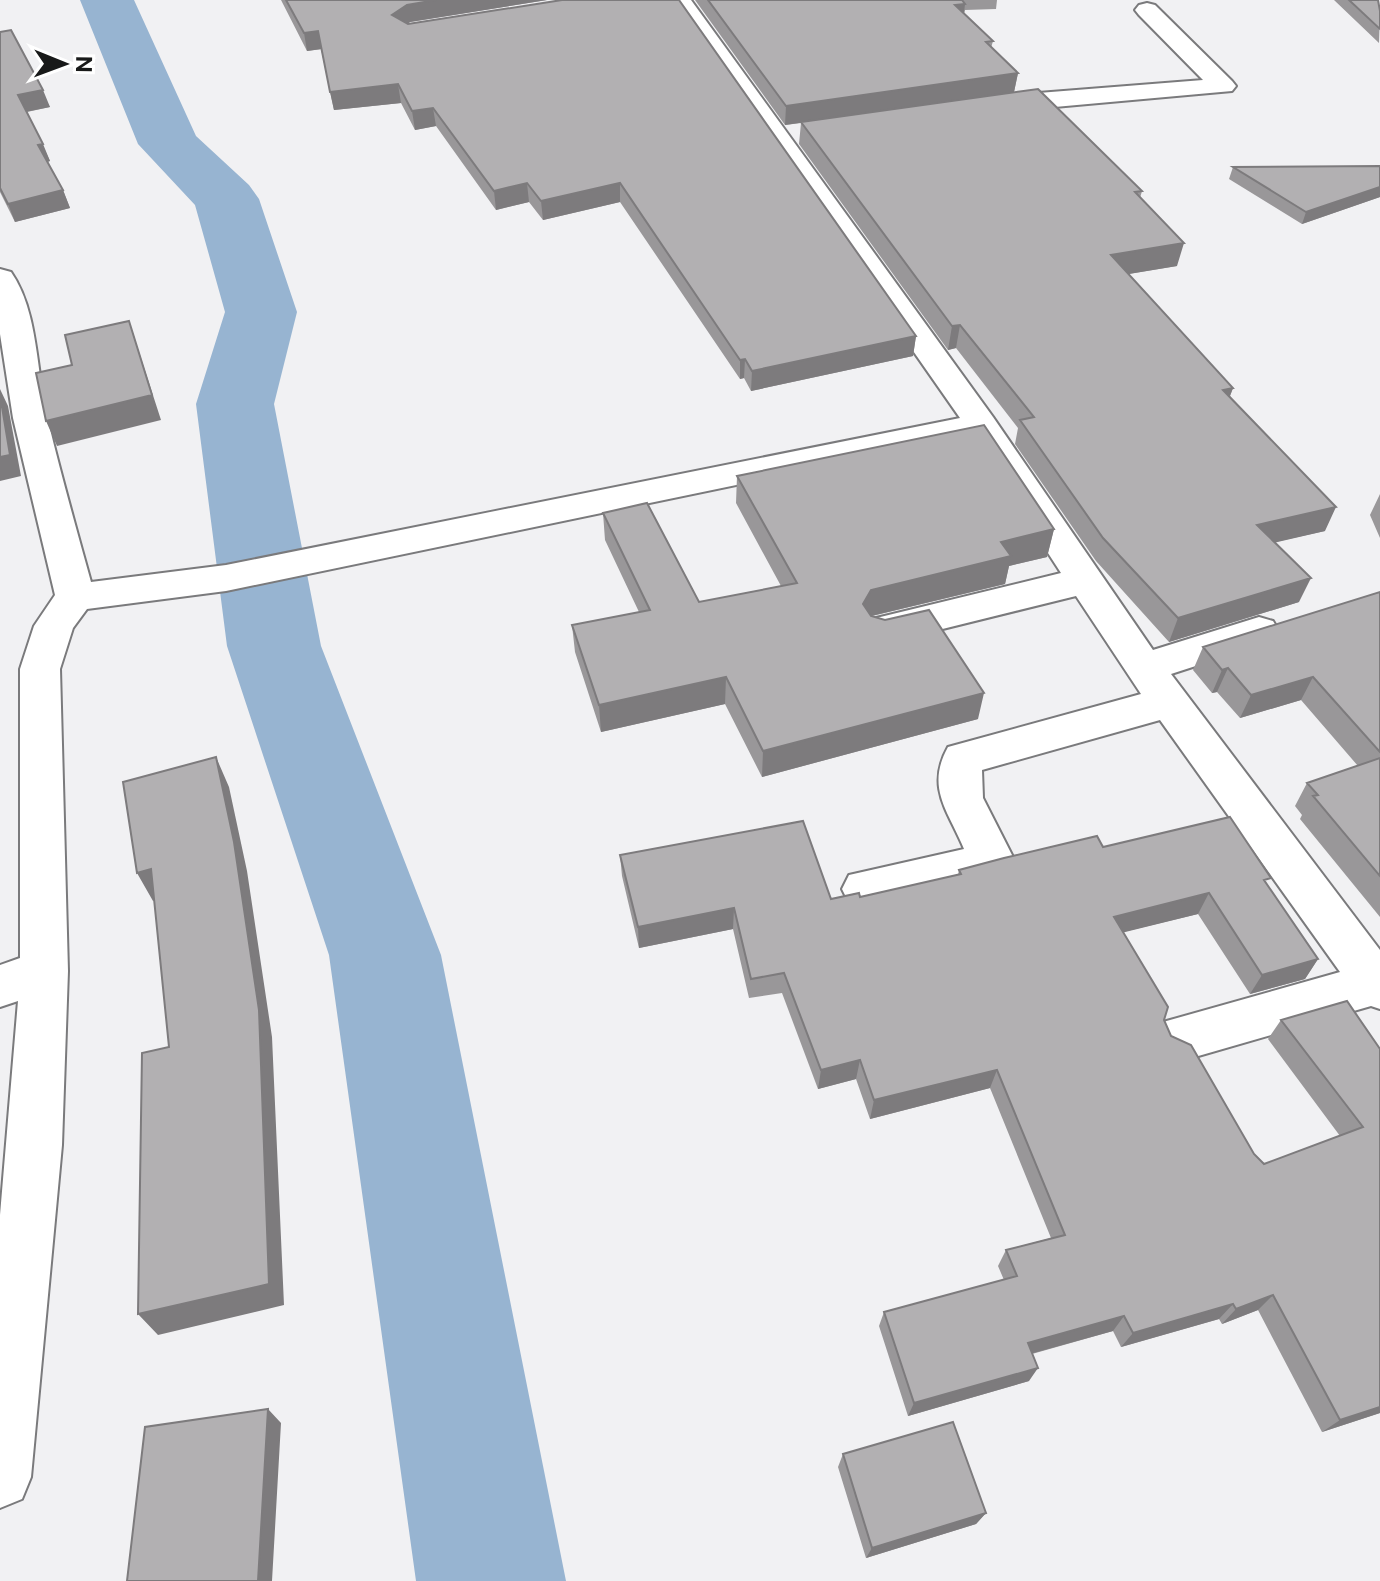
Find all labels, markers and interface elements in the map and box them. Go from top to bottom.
north arrow [24,24,104,104]
text: N [71,56,97,73]

